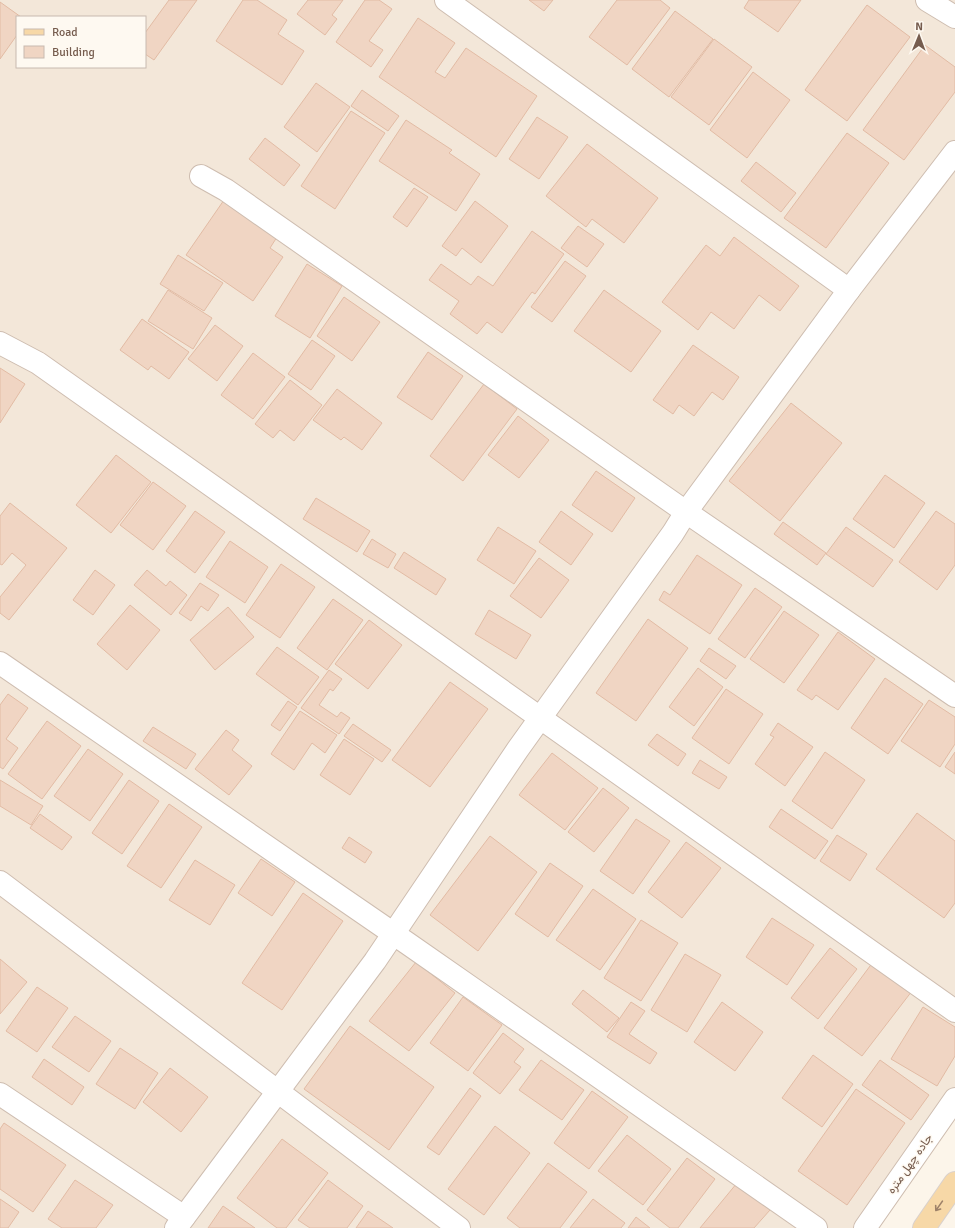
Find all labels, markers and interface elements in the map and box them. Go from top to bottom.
legend [16,16,146,68]
north arrow [899,16,939,56]
text: N [915,20,923,33]
text: Road [52,25,78,40]
text: Building [52,45,95,60]
street label: جاده چهل متره [884,1131,936,1197]
one-way arrow [935,1200,943,1211]

